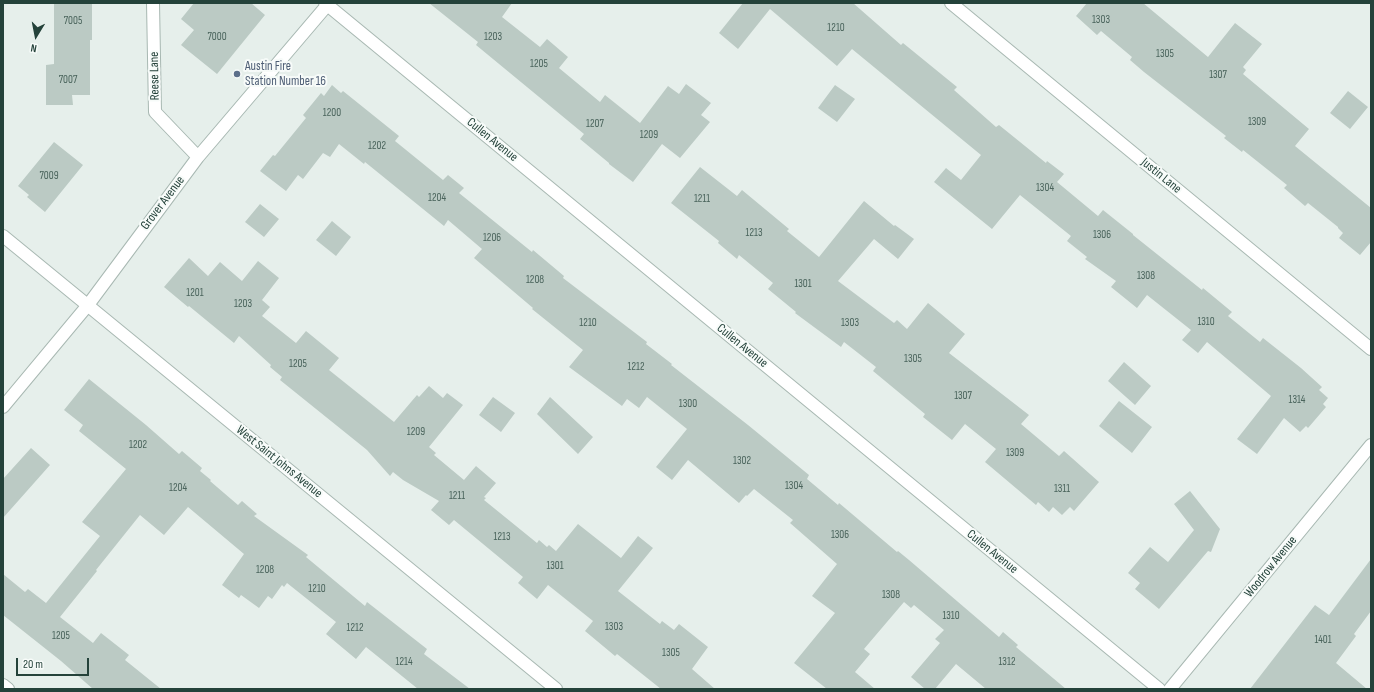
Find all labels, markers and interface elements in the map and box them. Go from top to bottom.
house number: 1303 [1092,13,1110,27]
house number: 7005 [64,14,82,28]
north arrow [16,16,56,56]
house number: 1210 [827,21,845,35]
house number: 7000 [207,30,227,44]
house number: 1203 [484,30,502,44]
text: N [30,41,38,55]
house number: 1305 [1156,47,1174,61]
street label: Reese Lane [147,51,163,101]
house number: 1205 [530,57,548,71]
place label: Austin Fire Station Number 16 [245,59,326,90]
house number: 1307 [1209,68,1227,82]
marker: Austin Fire Station Number 16 [232,69,242,79]
house number: 7007 [59,73,77,87]
house number: 1200 [323,106,341,120]
street label: Cullen Avenue [463,115,521,165]
house number: 1309 [1248,115,1266,129]
house number: 1207 [586,117,604,131]
house number: 1209 [640,128,658,142]
house number: 1202 [368,139,386,153]
street label: Justin Lane [1138,155,1184,197]
house number: 7009 [39,169,59,183]
street label: Grover Avenue [138,173,188,233]
house number: 1304 [1036,181,1054,195]
house number: 1204 [428,191,446,205]
house number: 1211 [694,192,710,206]
house number: 1213 [746,226,762,240]
house number: 1306 [1093,228,1111,242]
house number: 1206 [483,231,501,245]
house number: 1308 [1137,269,1155,283]
house number: 1208 [526,273,544,287]
house number: 1301 [794,277,812,291]
house number: 1201 [186,286,204,300]
house number: 1203 [234,297,252,311]
house number: 1310 [1197,315,1215,329]
house number: 1210 [579,316,597,330]
house number: 1303 [841,316,859,330]
street label: Cullen Avenue [713,321,771,371]
house number: 1305 [904,352,922,366]
house number: 1205 [289,357,307,371]
house number: 1212 [627,360,645,374]
house number: 1307 [954,389,972,403]
house number: 1314 [1289,393,1305,407]
house number: 1300 [679,397,697,411]
street label: West Saint Johns Avenue [233,422,325,502]
house number: 1209 [407,425,425,439]
house number: 1202 [129,438,147,452]
house number: 1309 [1006,446,1024,460]
house number: 1302 [733,454,751,468]
house number: 1304 [785,479,803,493]
house number: 1204 [169,481,187,495]
house number: 1311 [1054,482,1070,496]
house number: 1211 [449,489,465,503]
street label: Cullen Avenue [963,527,1021,577]
house number: 1306 [831,528,849,542]
house number: 1213 [494,530,510,544]
street label: Woodrow Avenue [1242,533,1300,601]
house number: 1301 [546,559,564,573]
house number: 1208 [256,563,274,577]
house number: 1210 [308,582,326,596]
house number: 1308 [882,588,900,602]
house number: 1310 [942,609,960,623]
house number: 1303 [605,620,623,634]
house number: 1212 [346,621,364,635]
house number: 1205 [52,629,70,643]
house number: 1401 [1314,633,1332,647]
house number: 1305 [662,646,680,660]
scale bar [18,650,91,676]
house number: 1214 [396,655,412,669]
house number: 1312 [999,655,1015,669]
text: 20 m [23,657,43,672]

